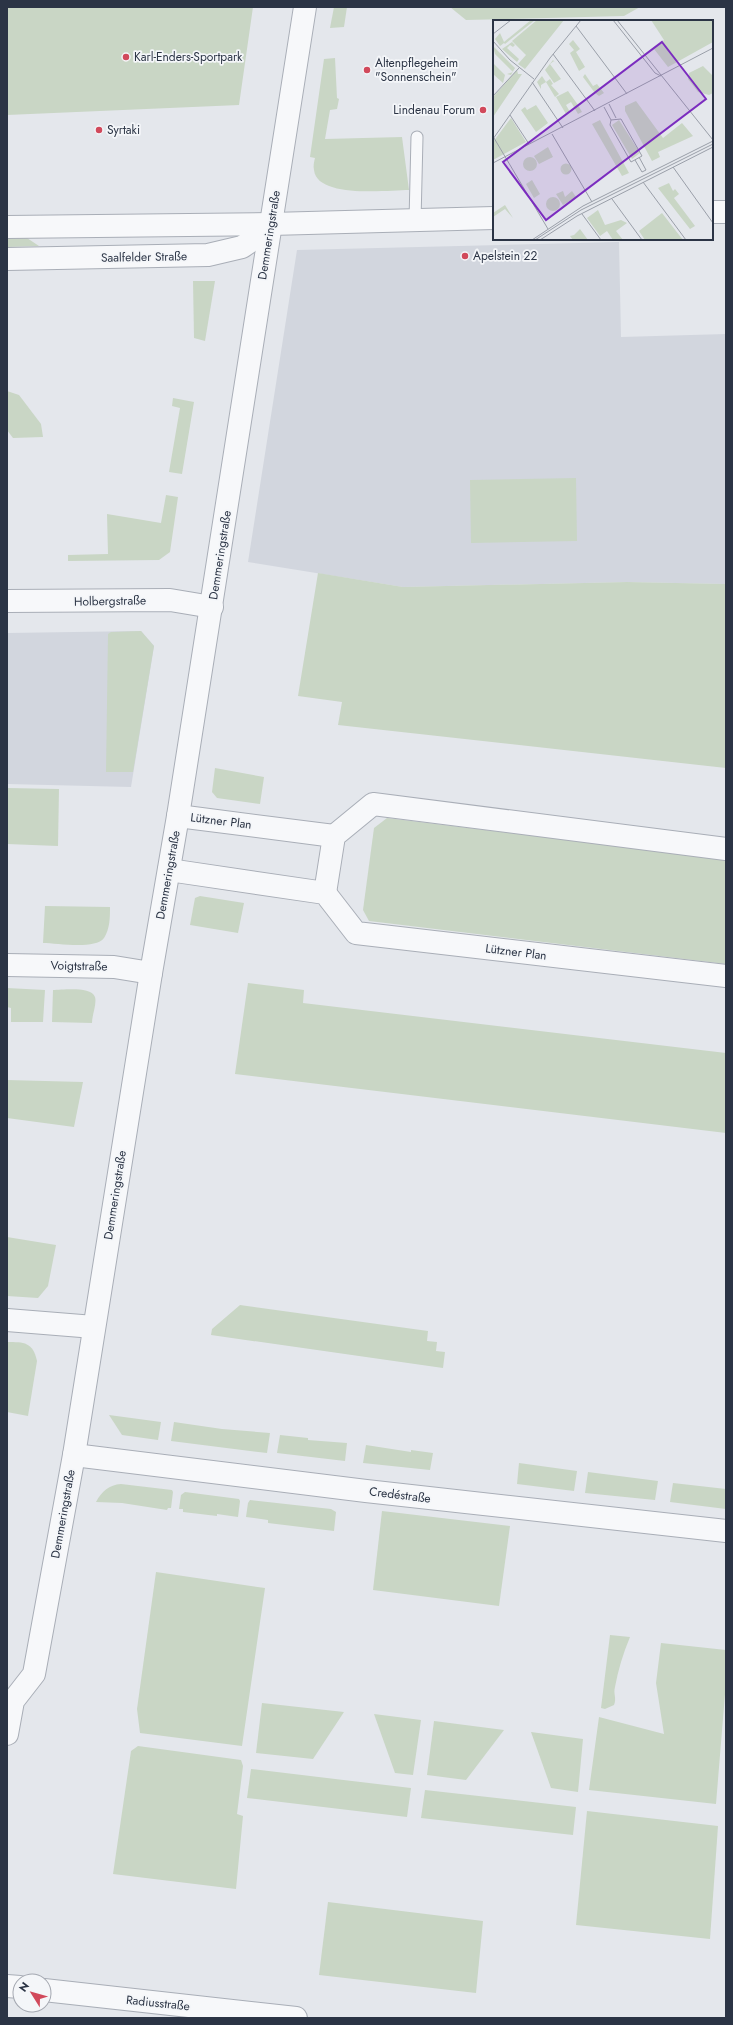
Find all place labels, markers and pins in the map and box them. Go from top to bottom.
place label: Karl-Enders-Sportpark [134,48,243,66]
marker: Karl-Enders-Sportpark [121,52,131,62]
place label: Altenpflegeheim "Sonnenschein" [375,54,458,86]
marker: Altenpflegeheim "Sonnenschein" [362,65,372,75]
place label: Lindenau Forum [393,101,475,119]
marker: Lindenau Forum [478,105,488,115]
place label: Syrtaki [107,121,140,139]
marker: Syrtaki [94,125,104,135]
place label: Apelstein 22 [473,247,537,265]
marker: Apelstein 22 [460,251,470,261]

